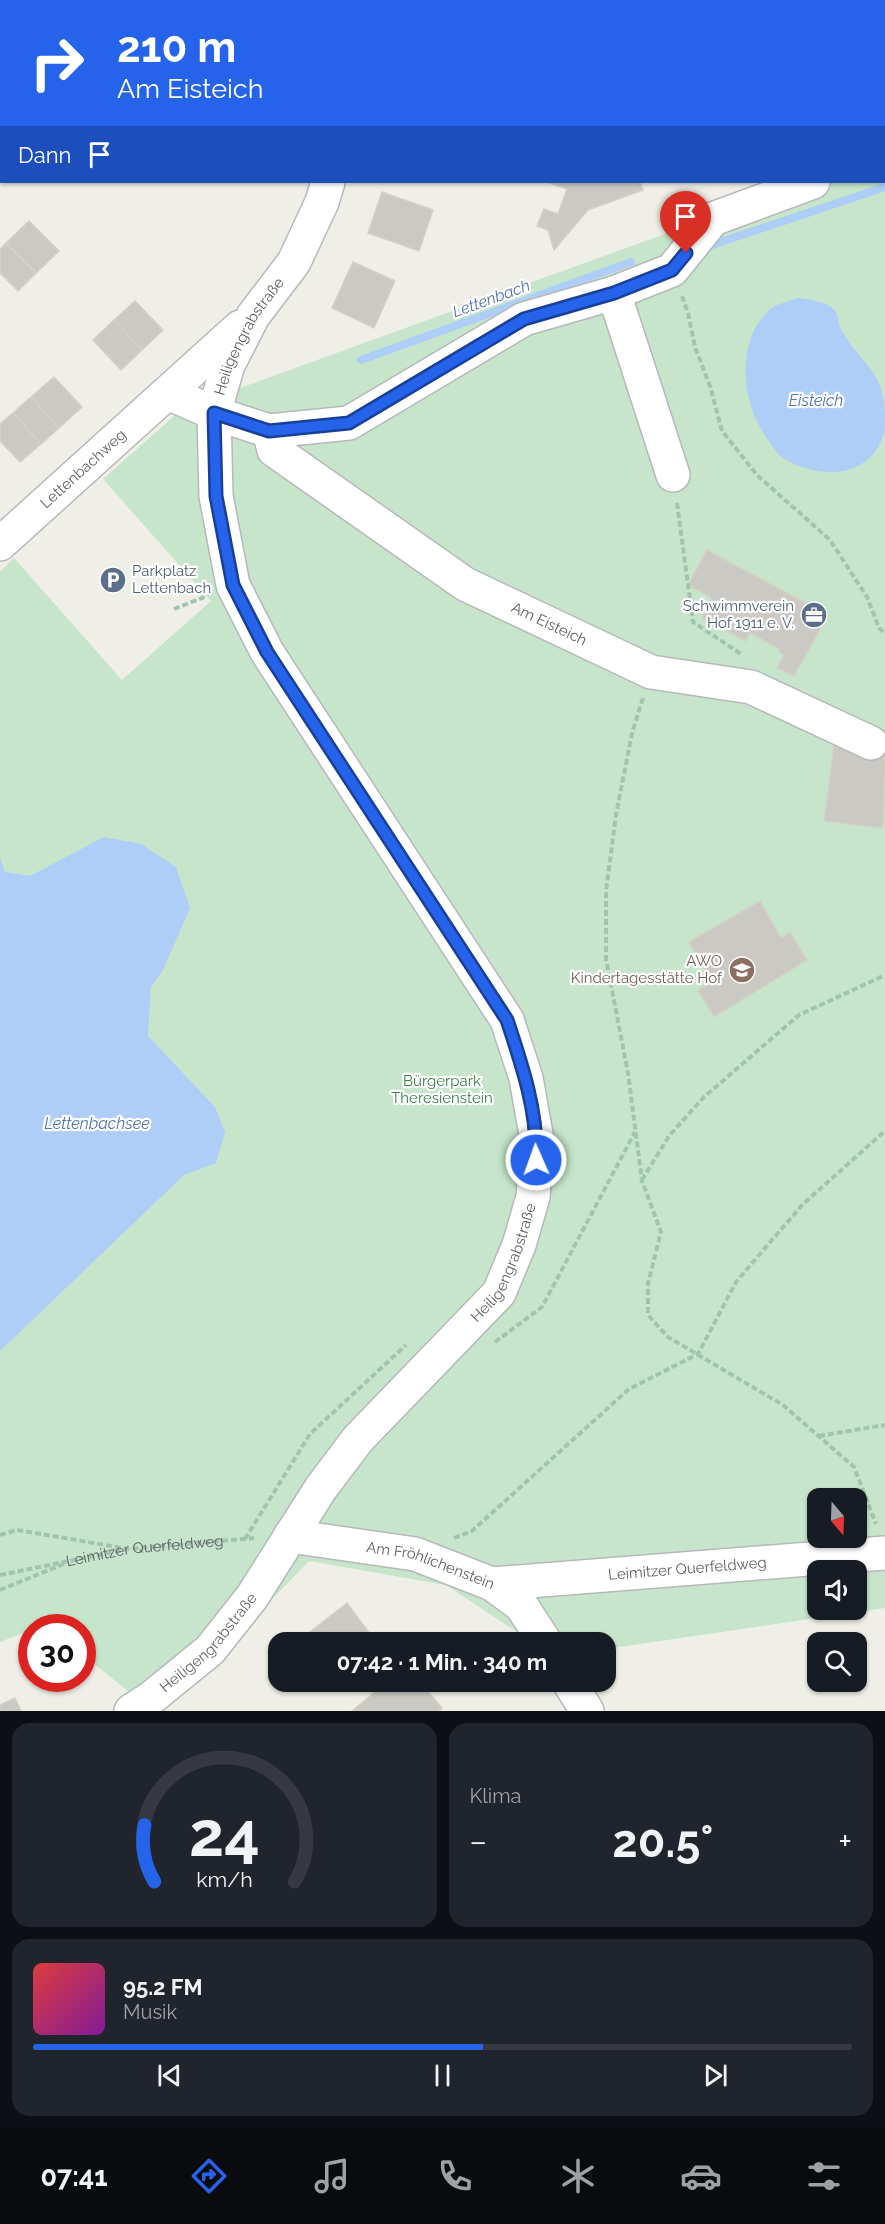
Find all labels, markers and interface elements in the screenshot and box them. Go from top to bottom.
text: 210 m [117,23,236,72]
icon: right [18,24,96,102]
text: Am Eisteich [117,73,263,104]
icon: arrive [83,138,116,171]
text: Dann [18,142,71,168]
pin [660,191,711,253]
icon: arrive [669,200,702,233]
street label: Heiligengrabstraße [211,274,288,397]
water label: Lettenbach [450,276,533,321]
water label: Eisteich [789,391,843,410]
street label: Lettenbachweg [37,426,130,512]
place label: Parkplatz Lettenbach [132,562,211,597]
parking icon: Parkplatz Lettenbach [98,565,128,595]
place label: Schwimmverein Hof 1911 e. V. [683,597,794,632]
street label: Am Eisteich [508,598,590,649]
office icon: Schwimmverein Hof 1911 e. V. [799,600,829,630]
place label: AWO Kindertagesstätte Hof [571,952,723,987]
school or university icon: AWO Kindertagesstätte Hof [727,955,757,985]
park label: Bürgerpark Theresienstein [391,1072,493,1107]
water label: Lettenbachsee [44,1114,150,1133]
position arrow [504,1128,568,1192]
street label: Heiligengrabstraße [467,1201,540,1326]
north arrow [807,1488,867,1548]
map controls [807,1488,867,1692]
street label: Leimitzer Querfeldweg [64,1532,224,1570]
street label: Am Fröhlichenstein [365,1538,497,1593]
street label: Leimitzer Querfeldweg [608,1553,767,1584]
button: sound [807,1560,867,1620]
street label: Heiligengrabstraße [156,1589,261,1696]
speed limit sign: 30 [18,1614,96,1692]
button: search [807,1632,867,1692]
text: 07:42 · 1 Min. · 340 m [337,1649,547,1675]
text: Klima [470,1784,521,1808]
text: 24 [189,1797,260,1871]
text: 20.5° [612,1815,713,1868]
text: − [470,1822,487,1861]
text: + [838,1822,852,1861]
text: km/h [196,1867,253,1892]
text: 95.2 FM [123,1974,202,2000]
text: Musik [123,2000,177,2024]
icon: previous [153,2059,186,2092]
icon: pause [426,2059,459,2092]
icon: next [699,2059,732,2092]
icon: directions [188,2155,230,2197]
icon: music [311,2155,353,2197]
icon: phone [434,2155,476,2197]
icon: climate [557,2155,599,2197]
icon: car [680,2155,722,2197]
icon: filters [803,2155,845,2197]
text: 07:41 [40,2161,108,2192]

